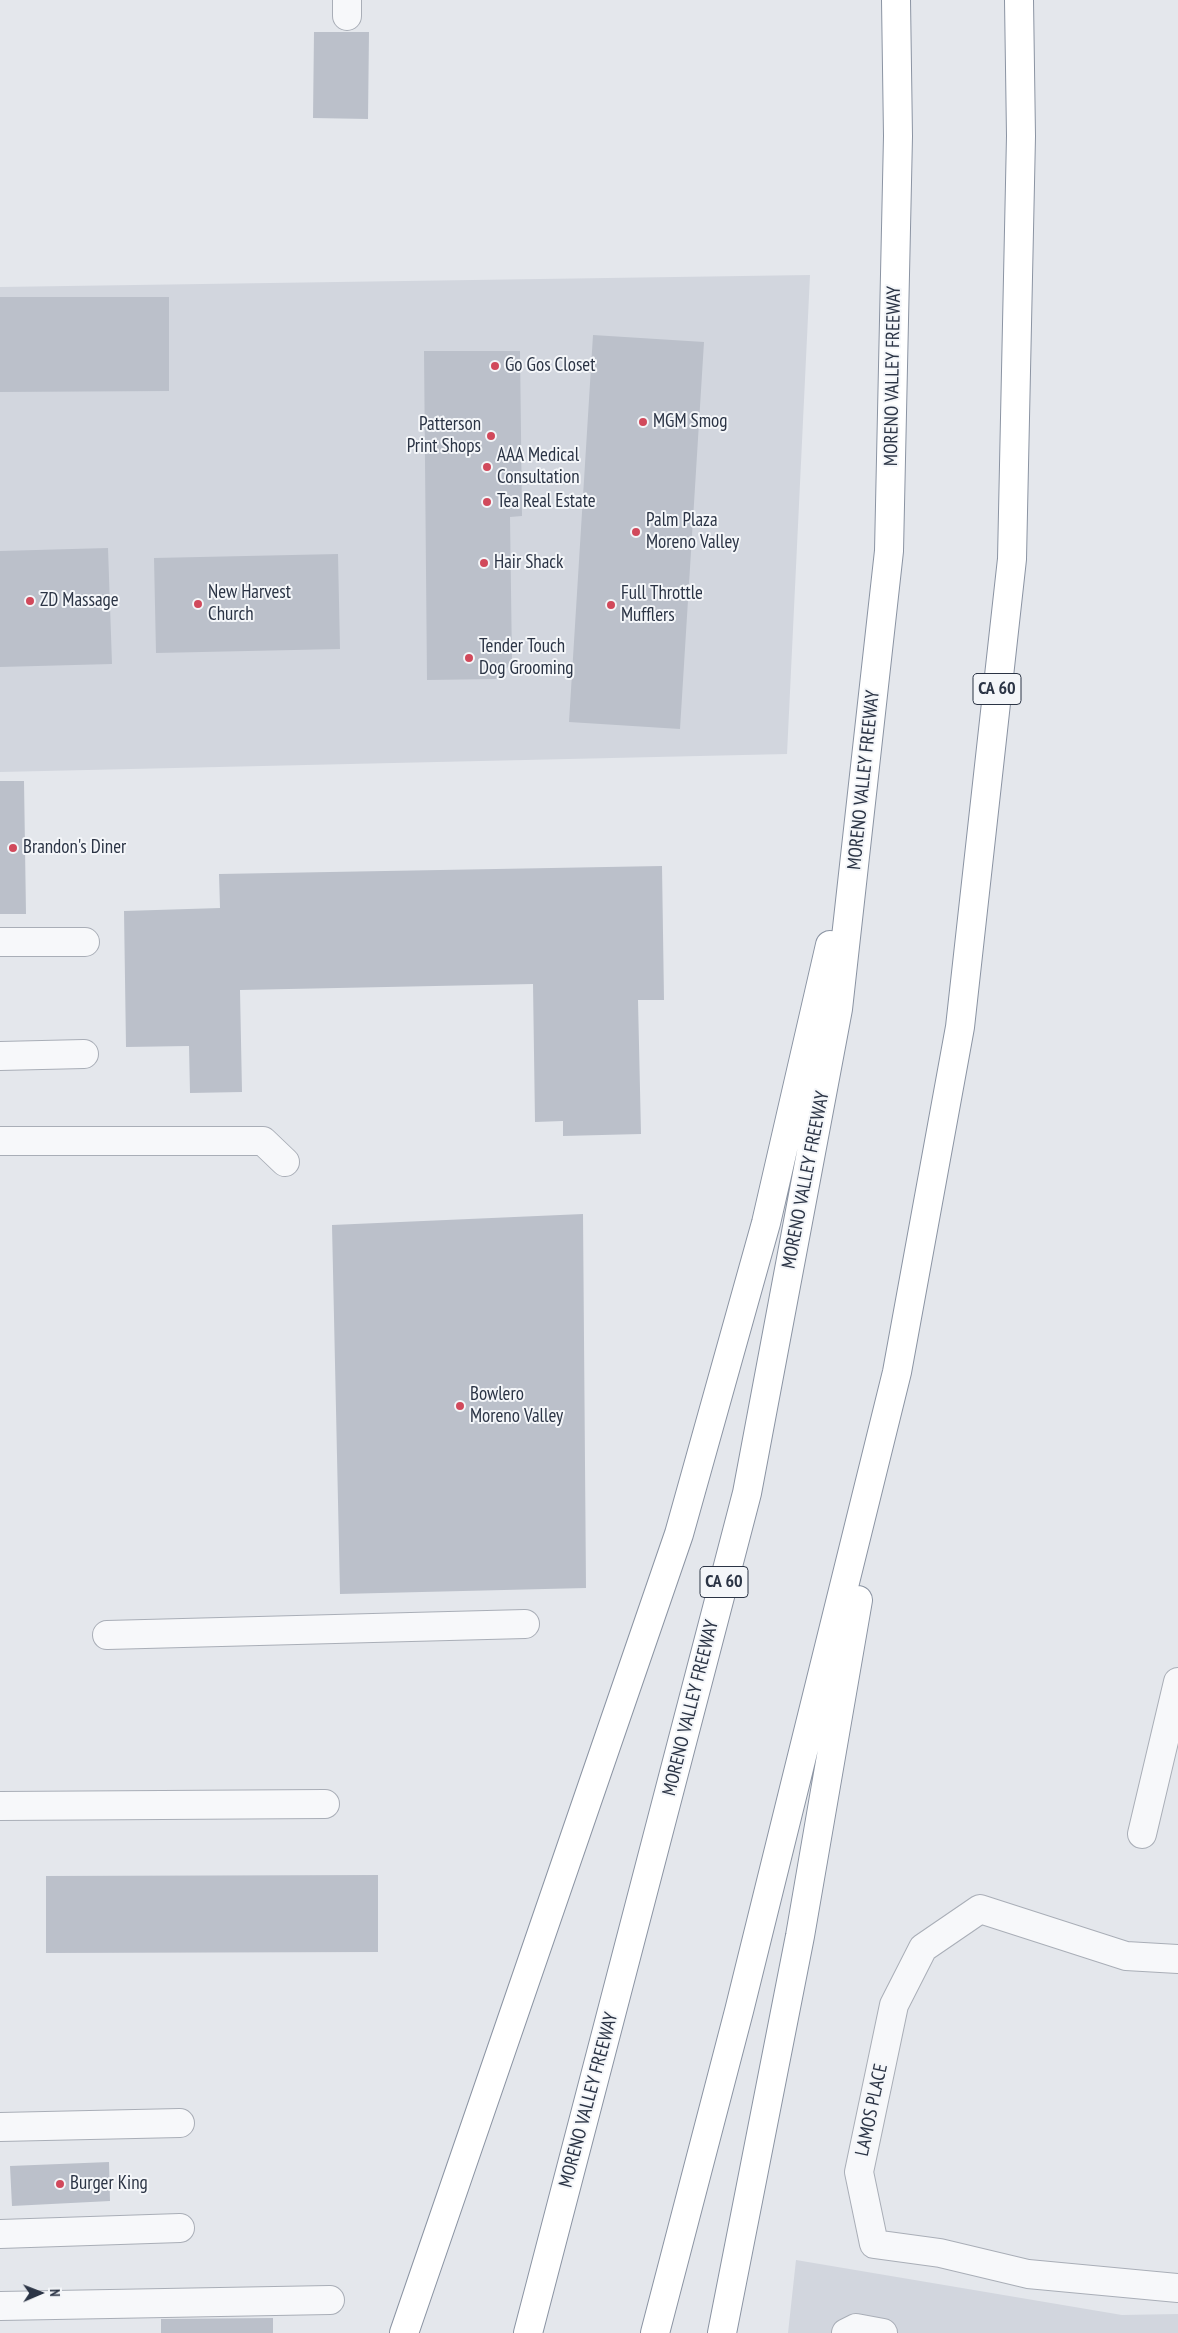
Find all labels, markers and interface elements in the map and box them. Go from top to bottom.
street label: MORENO VALLEY FREEWAY [880,286,906,466]
place label: Go Gos Closet [505,355,595,377]
marker: Go Gos Closet [489,360,501,372]
place label: MGM Smog [653,411,727,433]
place label: Patterson Print Shops [407,414,481,458]
marker: MGM Smog [637,416,649,428]
marker: Patterson Print Shops [485,430,497,442]
place label: AAA Medical Consultation [497,445,580,489]
marker: AAA Medical Consultation [481,461,493,473]
place label: Tea Real Estate [497,491,596,513]
marker: Tea Real Estate [481,496,493,508]
place label: Palm Plaza Moreno Valley [646,510,739,554]
marker: Palm Plaza Moreno Valley [630,526,642,538]
place label: Hair Shack [494,552,563,574]
marker: Hair Shack [478,557,490,569]
place label: New Harvest Church [208,582,291,626]
place label: Full Throttle Mufflers [621,583,703,627]
place label: ZD Massage [40,590,119,612]
marker: ZD Massage [24,595,36,607]
marker: New Harvest Church [192,598,204,610]
marker: Full Throttle Mufflers [605,599,617,611]
place label: Tender Touch Dog Grooming [479,636,573,680]
marker: Tender Touch Dog Grooming [463,652,475,664]
road number: CA 60 [973,674,1021,704]
street label: MORENO VALLEY FREEWAY [843,689,885,871]
place label: Brandon's Diner [23,837,126,859]
marker: Brandon's Diner [7,842,19,854]
street label: MORENO VALLEY FREEWAY [778,1089,834,1271]
place label: Bowlero Moreno Valley [470,1384,563,1428]
marker: Bowlero Moreno Valley [454,1400,466,1412]
road number: CA 60 [700,1566,748,1598]
street label: MORENO VALLEY FREEWAY [658,1618,724,1798]
street label: MORENO VALLEY FREEWAY [555,2010,623,2190]
street label: LAMOS PLACE [851,2062,893,2158]
place label: Burger King [70,2173,148,2195]
marker: Burger King [54,2178,66,2190]
north arrow [15,2268,65,2318]
text: N [46,2289,64,2297]

